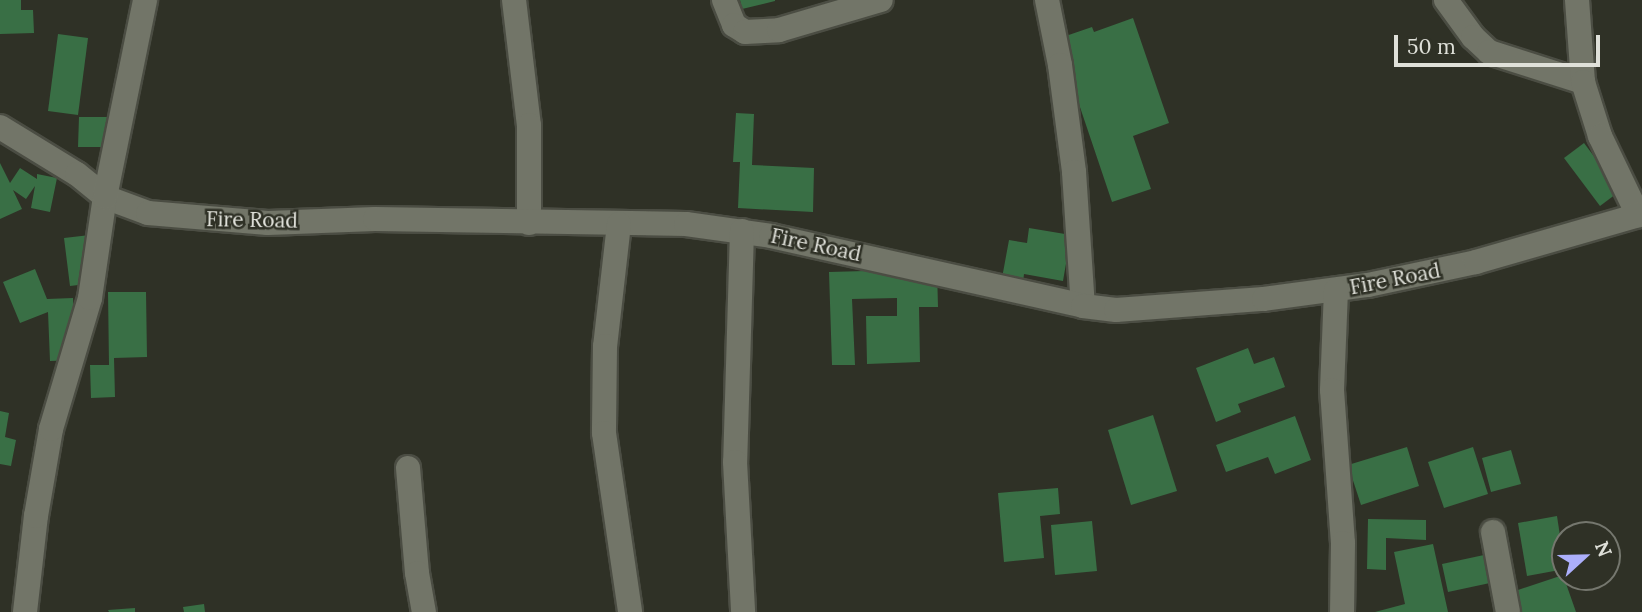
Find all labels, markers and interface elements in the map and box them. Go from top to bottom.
scale bar [1397,21,1604,65]
text: 50 m [1407,33,1456,60]
street label: Fire Road [206,207,298,233]
street label: Fire Road [768,223,864,267]
street label: Fire Road [1348,258,1442,300]
north arrow [1551,521,1621,591]
text: N [1590,538,1617,560]

